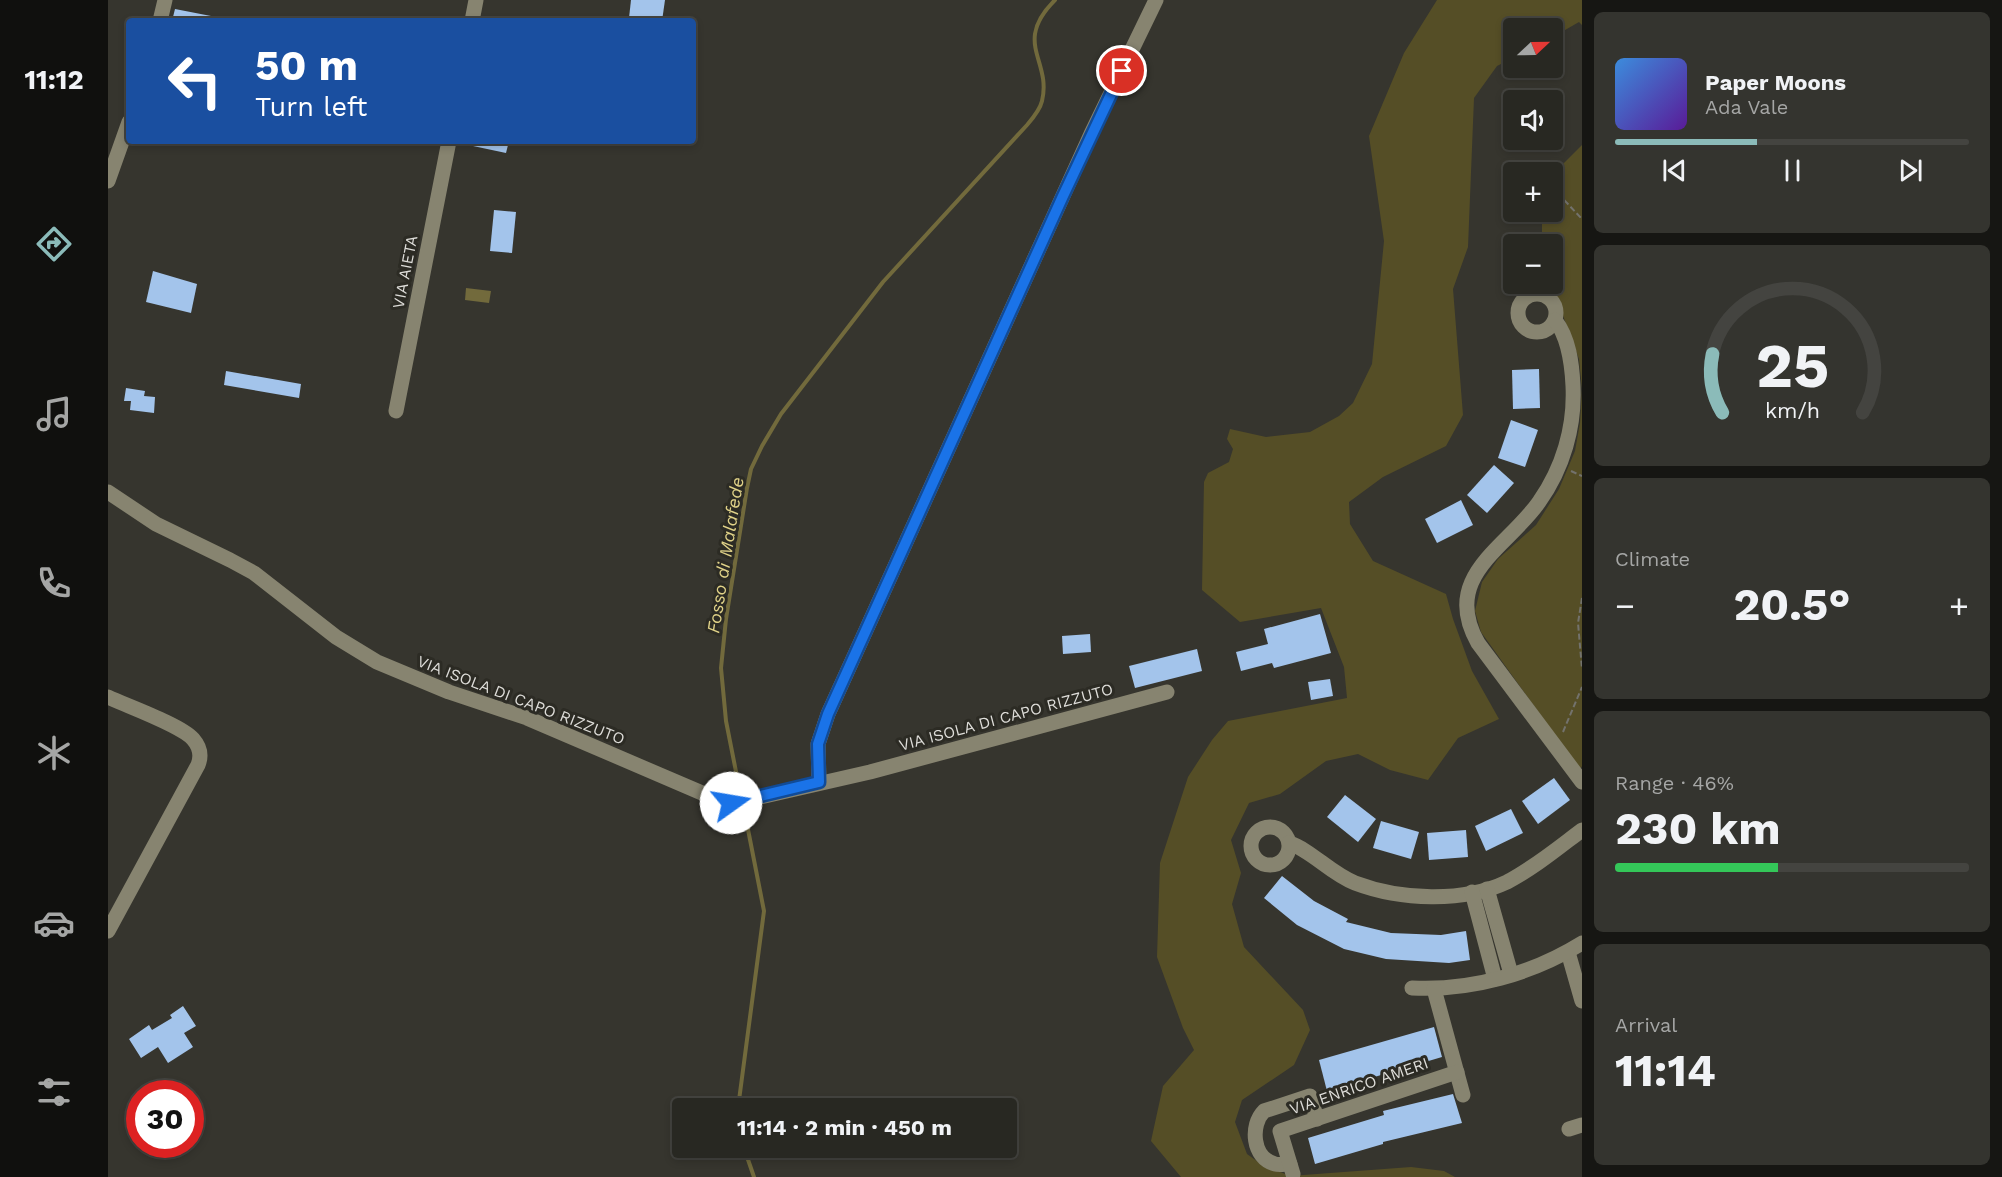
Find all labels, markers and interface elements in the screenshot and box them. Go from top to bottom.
north arrow [1503,18,1563,78]
map controls [1503,18,1563,294]
text: 50 m [255,41,358,90]
icon: left [156,42,234,120]
pin [1096,45,1147,96]
icon: arrive [1105,54,1138,87]
text: 11:12 [24,64,84,96]
text: Paper Moons [1705,70,1846,95]
button: sound [1503,90,1563,150]
text: Turn left [255,91,367,123]
text: Ada Vale [1705,95,1788,119]
icon: previous [1658,154,1691,187]
icon: pause [1776,154,1809,187]
icon: next [1894,154,1927,187]
button: + [1503,162,1563,222]
icon: directions [33,223,75,265]
street label: VIA AIETA [389,233,421,310]
button: − [1503,234,1563,294]
text: 25 [1755,329,1829,402]
icon: music [33,393,75,435]
text: km/h [1764,398,1820,423]
water label: Fosso di Malafede [702,475,748,635]
text: Climate [1615,547,1690,571]
icon: phone [33,562,75,604]
text: 20.5° [1734,578,1850,631]
text: − [1615,586,1635,625]
text: + [1949,586,1969,625]
street label: VIA ISOLA DI CAPO RIZZUTO [414,652,628,748]
street label: VIA ISOLA DI CAPO RIZZUTO [897,679,1115,755]
icon: climate [33,732,75,774]
position arrow [699,771,763,835]
text: Range · 46% [1615,771,1734,795]
text: 230 km [1615,802,1781,855]
icon: car [33,902,75,944]
text: Arrival [1615,1013,1677,1037]
text: 11:14 [1615,1044,1716,1097]
street label: VIA ENRICO AMERI [1287,1053,1431,1119]
icon: filters [33,1071,75,1113]
speed limit sign: 30 [126,1080,204,1158]
text: 11:14 · 2 min · 450 m [737,1115,952,1140]

